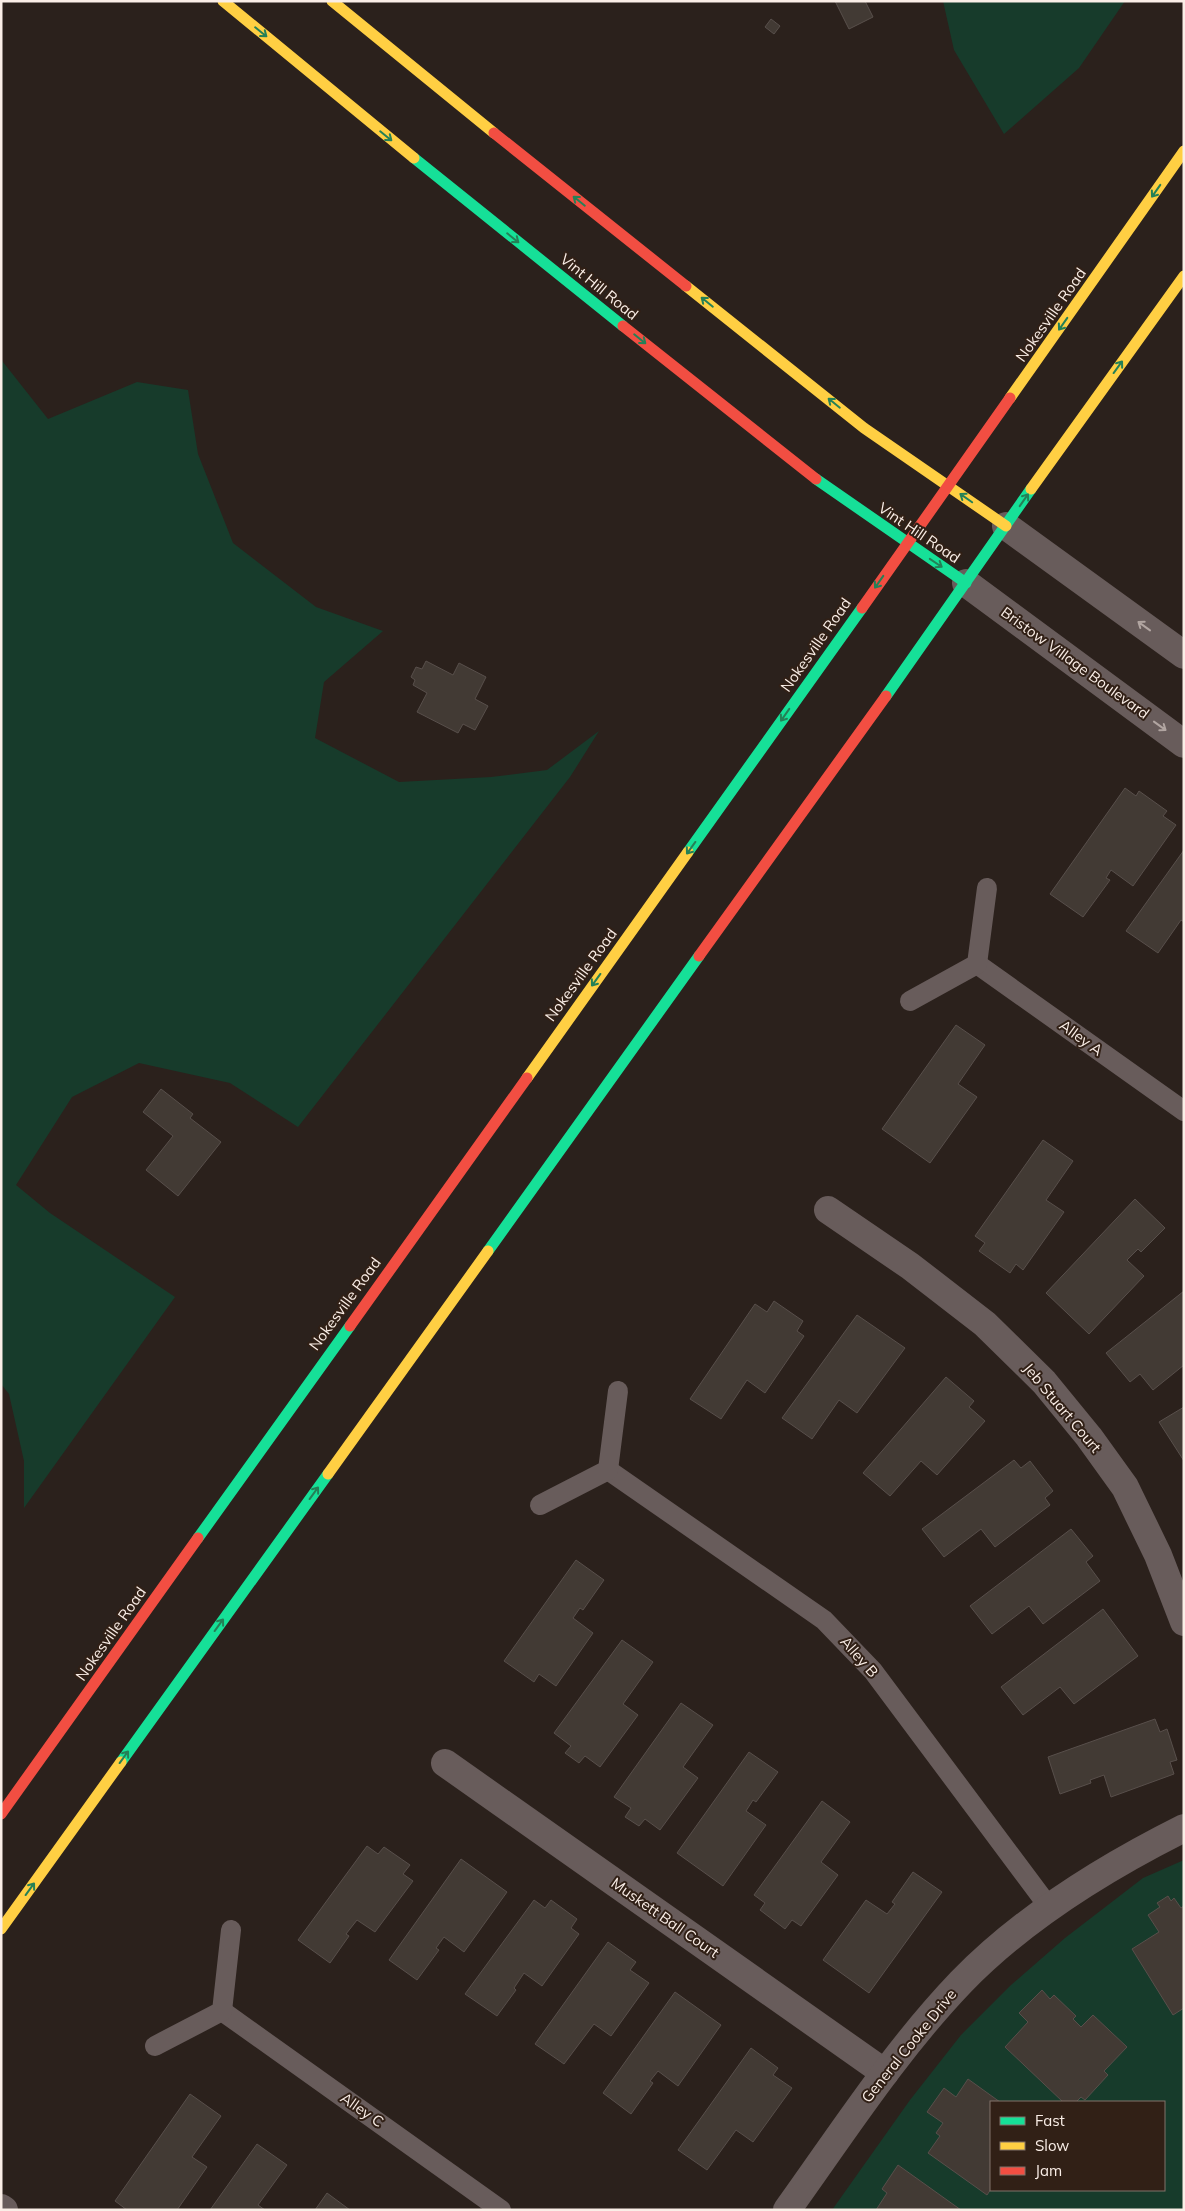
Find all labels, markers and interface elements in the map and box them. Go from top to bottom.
one-way arrow [254,27,267,38]
one-way arrow [380,130,393,141]
one-way arrow [1151,184,1161,198]
one-way arrow [573,195,586,206]
one-way arrow [506,232,519,243]
street label: Vint Hill Road [556,249,642,324]
street label: Nokesville Road [1011,264,1090,365]
one-way arrow [700,297,713,308]
one-way arrow [1058,317,1068,331]
one-way arrow [633,334,646,345]
one-way arrow [1113,361,1123,375]
one-way arrow [827,398,840,409]
one-way arrow [959,493,973,503]
one-way arrow [1019,493,1029,507]
street label: Vint Hill Road [875,498,964,567]
one-way arrow [929,558,943,568]
one-way arrow [874,575,884,589]
street label: Nokesville Road [776,594,855,695]
street label: Bristow Village Boulevard [997,602,1153,723]
one-way arrow [1137,621,1151,631]
one-way arrow [780,708,790,722]
one-way arrow [1153,721,1167,731]
one-way arrow [686,840,696,854]
street label: Nokesville Road [540,925,621,1025]
one-way arrow [591,973,601,987]
street label: Alley A [1056,1015,1107,1060]
street label: Nokesville Road [304,1254,385,1354]
street label: Jeb Stuart Court [1019,1359,1105,1456]
one-way arrow [309,1486,319,1500]
street label: Nokesville Road [71,1583,150,1684]
one-way arrow [214,1618,224,1632]
street label: Alley B [836,1632,882,1681]
one-way arrow [119,1751,130,1764]
street label: Muskett Ball Court [608,1873,723,1962]
one-way arrow [25,1882,35,1896]
street label: General Cooke Drive [857,1985,960,2106]
street label: Alley C [337,2088,388,2131]
legend [990,2101,1165,2191]
text: Fast [1035,2111,1065,2130]
text: Slow [1035,2136,1069,2155]
text: Jam [1035,2161,1062,2180]

